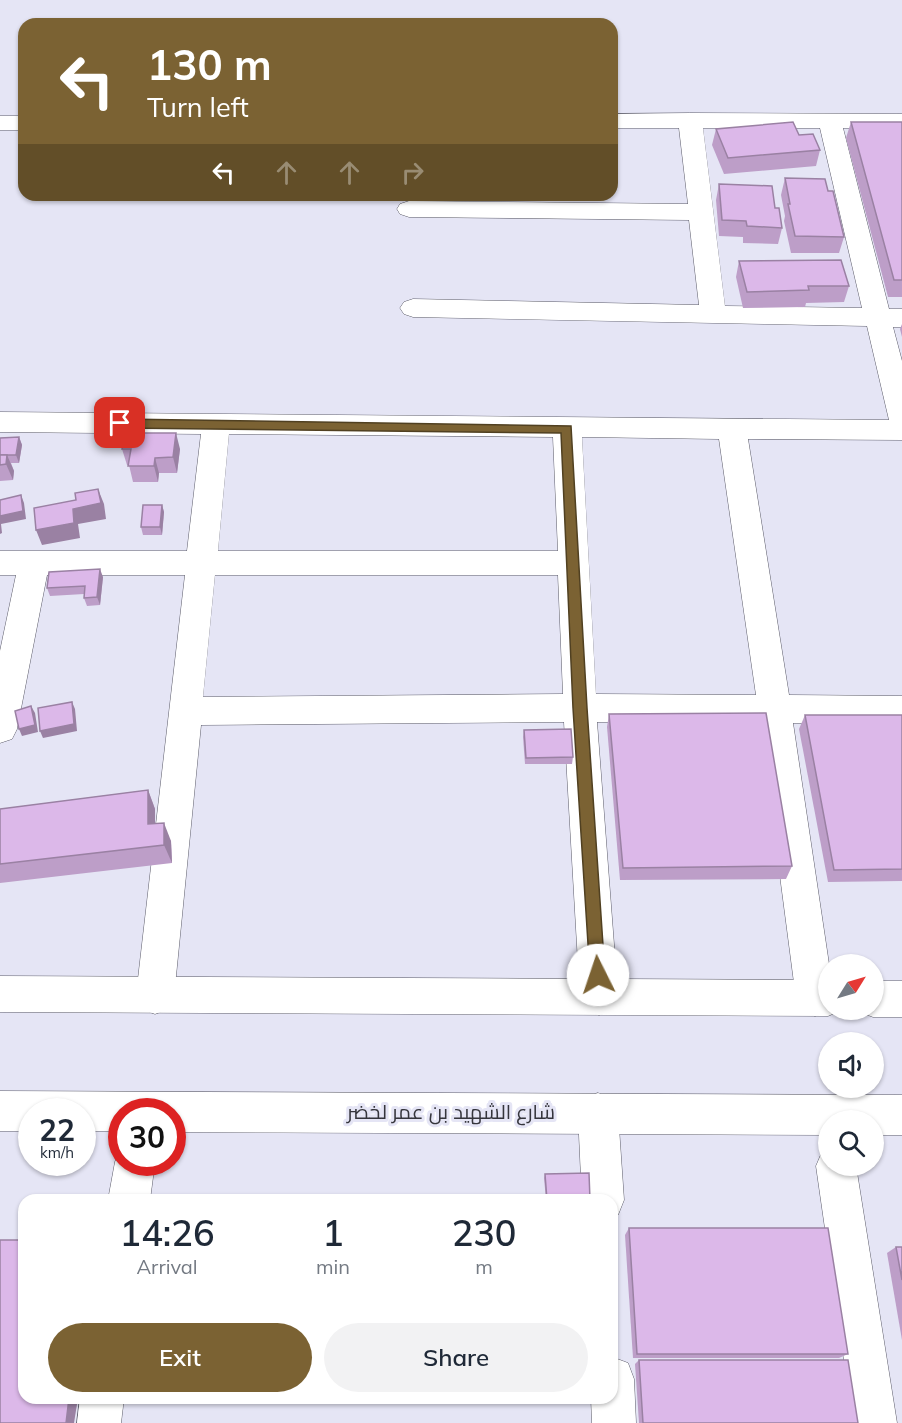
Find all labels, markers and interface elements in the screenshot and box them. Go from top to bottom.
text: 130 m [147,38,272,91]
icon: left [48,42,126,120]
text: Turn left [147,90,249,124]
icon: left [207,156,240,189]
icon: ahead [270,156,303,189]
icon: ahead [333,156,366,189]
icon: right [396,156,429,189]
pin [94,397,145,448]
icon: arrive [103,406,136,439]
position arrow [566,943,630,1007]
north arrow [818,954,884,1020]
map controls [818,954,884,1176]
button: sound [818,1032,884,1098]
speed limit sign: 30 [108,1098,186,1176]
street label: شارع الشهيد بن عمر لخضر [346,1099,555,1126]
button: search [818,1110,884,1176]
text: 22 [39,1111,75,1149]
text: km/h [40,1143,74,1162]
text: 14:26 [120,1210,214,1255]
text: 1 [322,1210,344,1255]
text: 230 [452,1210,516,1255]
text: Arrival [136,1254,198,1279]
text: min [316,1254,350,1279]
text: m [475,1254,493,1279]
button: Exit [48,1323,312,1392]
button: Share [324,1323,588,1392]

